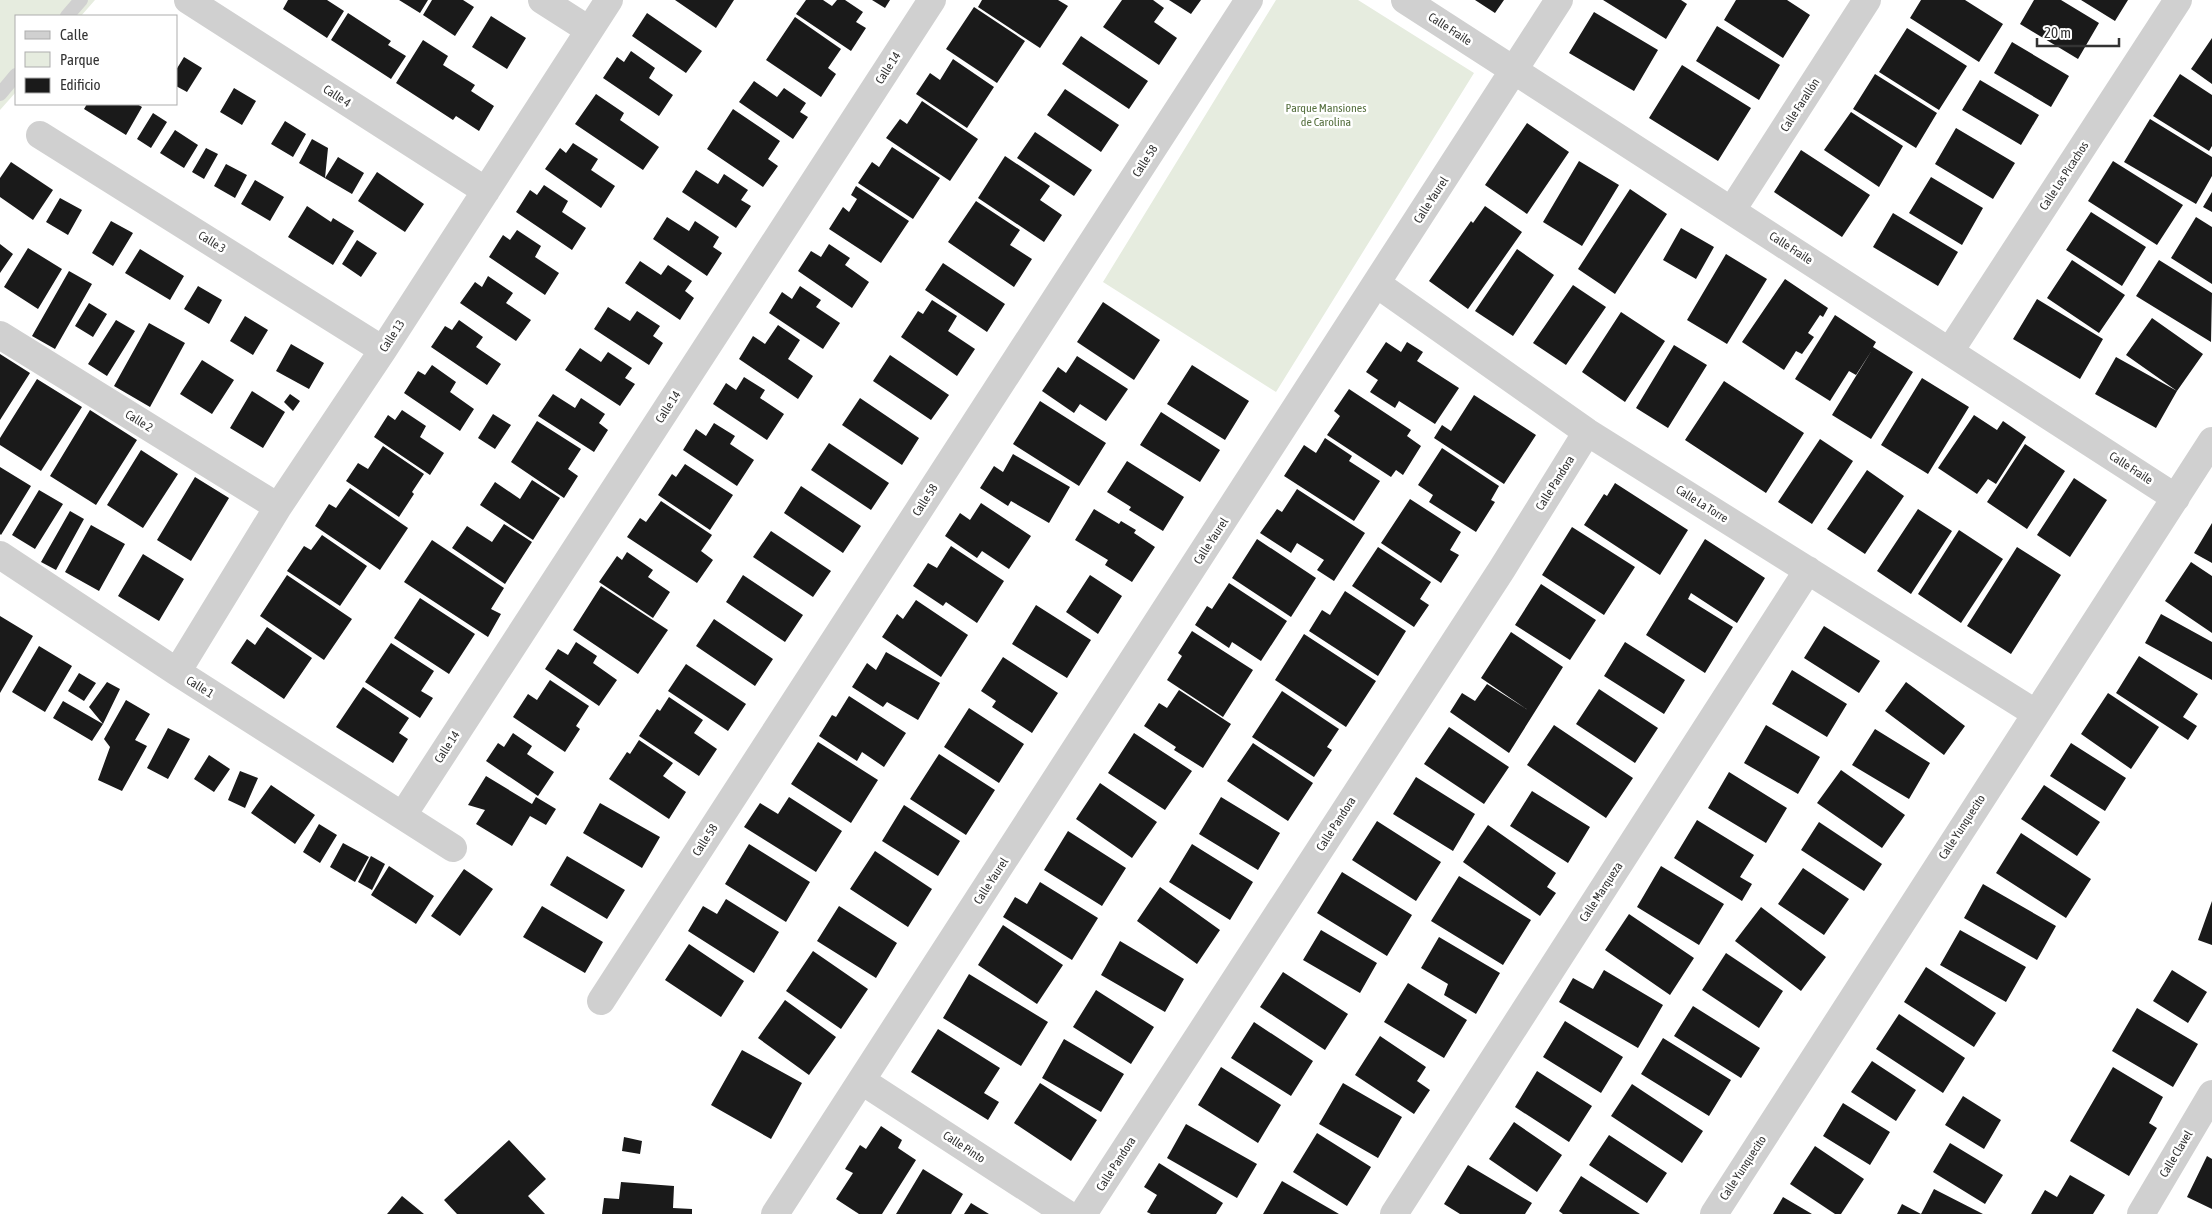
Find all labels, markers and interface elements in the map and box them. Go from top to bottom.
street label: Calle Fraile [1426,10,1474,48]
legend [15,15,178,105]
scale bar [2037,15,2120,47]
text: 20 m [2044,24,2071,41]
text: Calle [60,26,89,43]
street label: Calle 14 [872,49,904,87]
text: Parque [60,51,100,68]
text: Edificio [60,76,101,93]
street label: Calle Farallón [1777,76,1823,134]
street label: Calle 4 [321,82,354,110]
park label: Parque Mansiones de Carolina [1286,101,1366,129]
street label: Calle Los Picachos [2037,139,2091,213]
street label: Calle 58 [1129,142,1161,180]
street label: Calle Yaurel [1411,173,1452,226]
street label: Calle 3 [196,228,228,256]
street label: Calle Fraile [1767,229,1815,267]
street label: Calle 13 [376,317,408,355]
street label: Calle 14 [652,388,684,426]
street label: Calle 2 [123,407,155,435]
street label: Calle Fraile [2107,449,2155,487]
street label: Calle Pandora [1533,453,1577,513]
street label: Calle 58 [909,481,941,519]
street label: Calle La Torre [1673,482,1731,526]
street label: Calle Yaurel [1191,514,1232,567]
street label: Calle 1 [184,673,217,701]
street label: Calle 14 [431,728,463,766]
street label: Calle Yunquecito [1936,792,1988,862]
street label: Calle Pandora [1313,794,1359,854]
street label: Calle 58 [689,821,721,859]
street label: Calle Yaurel [971,854,1012,907]
street label: Calle Marqueza [1577,860,1625,924]
street label: Calle Clavel [2157,1127,2196,1180]
street label: Calle Pinto [940,1128,988,1166]
street label: Calle Yunquecito [1717,1133,1769,1203]
street label: Calle Pandora [1093,1134,1139,1194]

